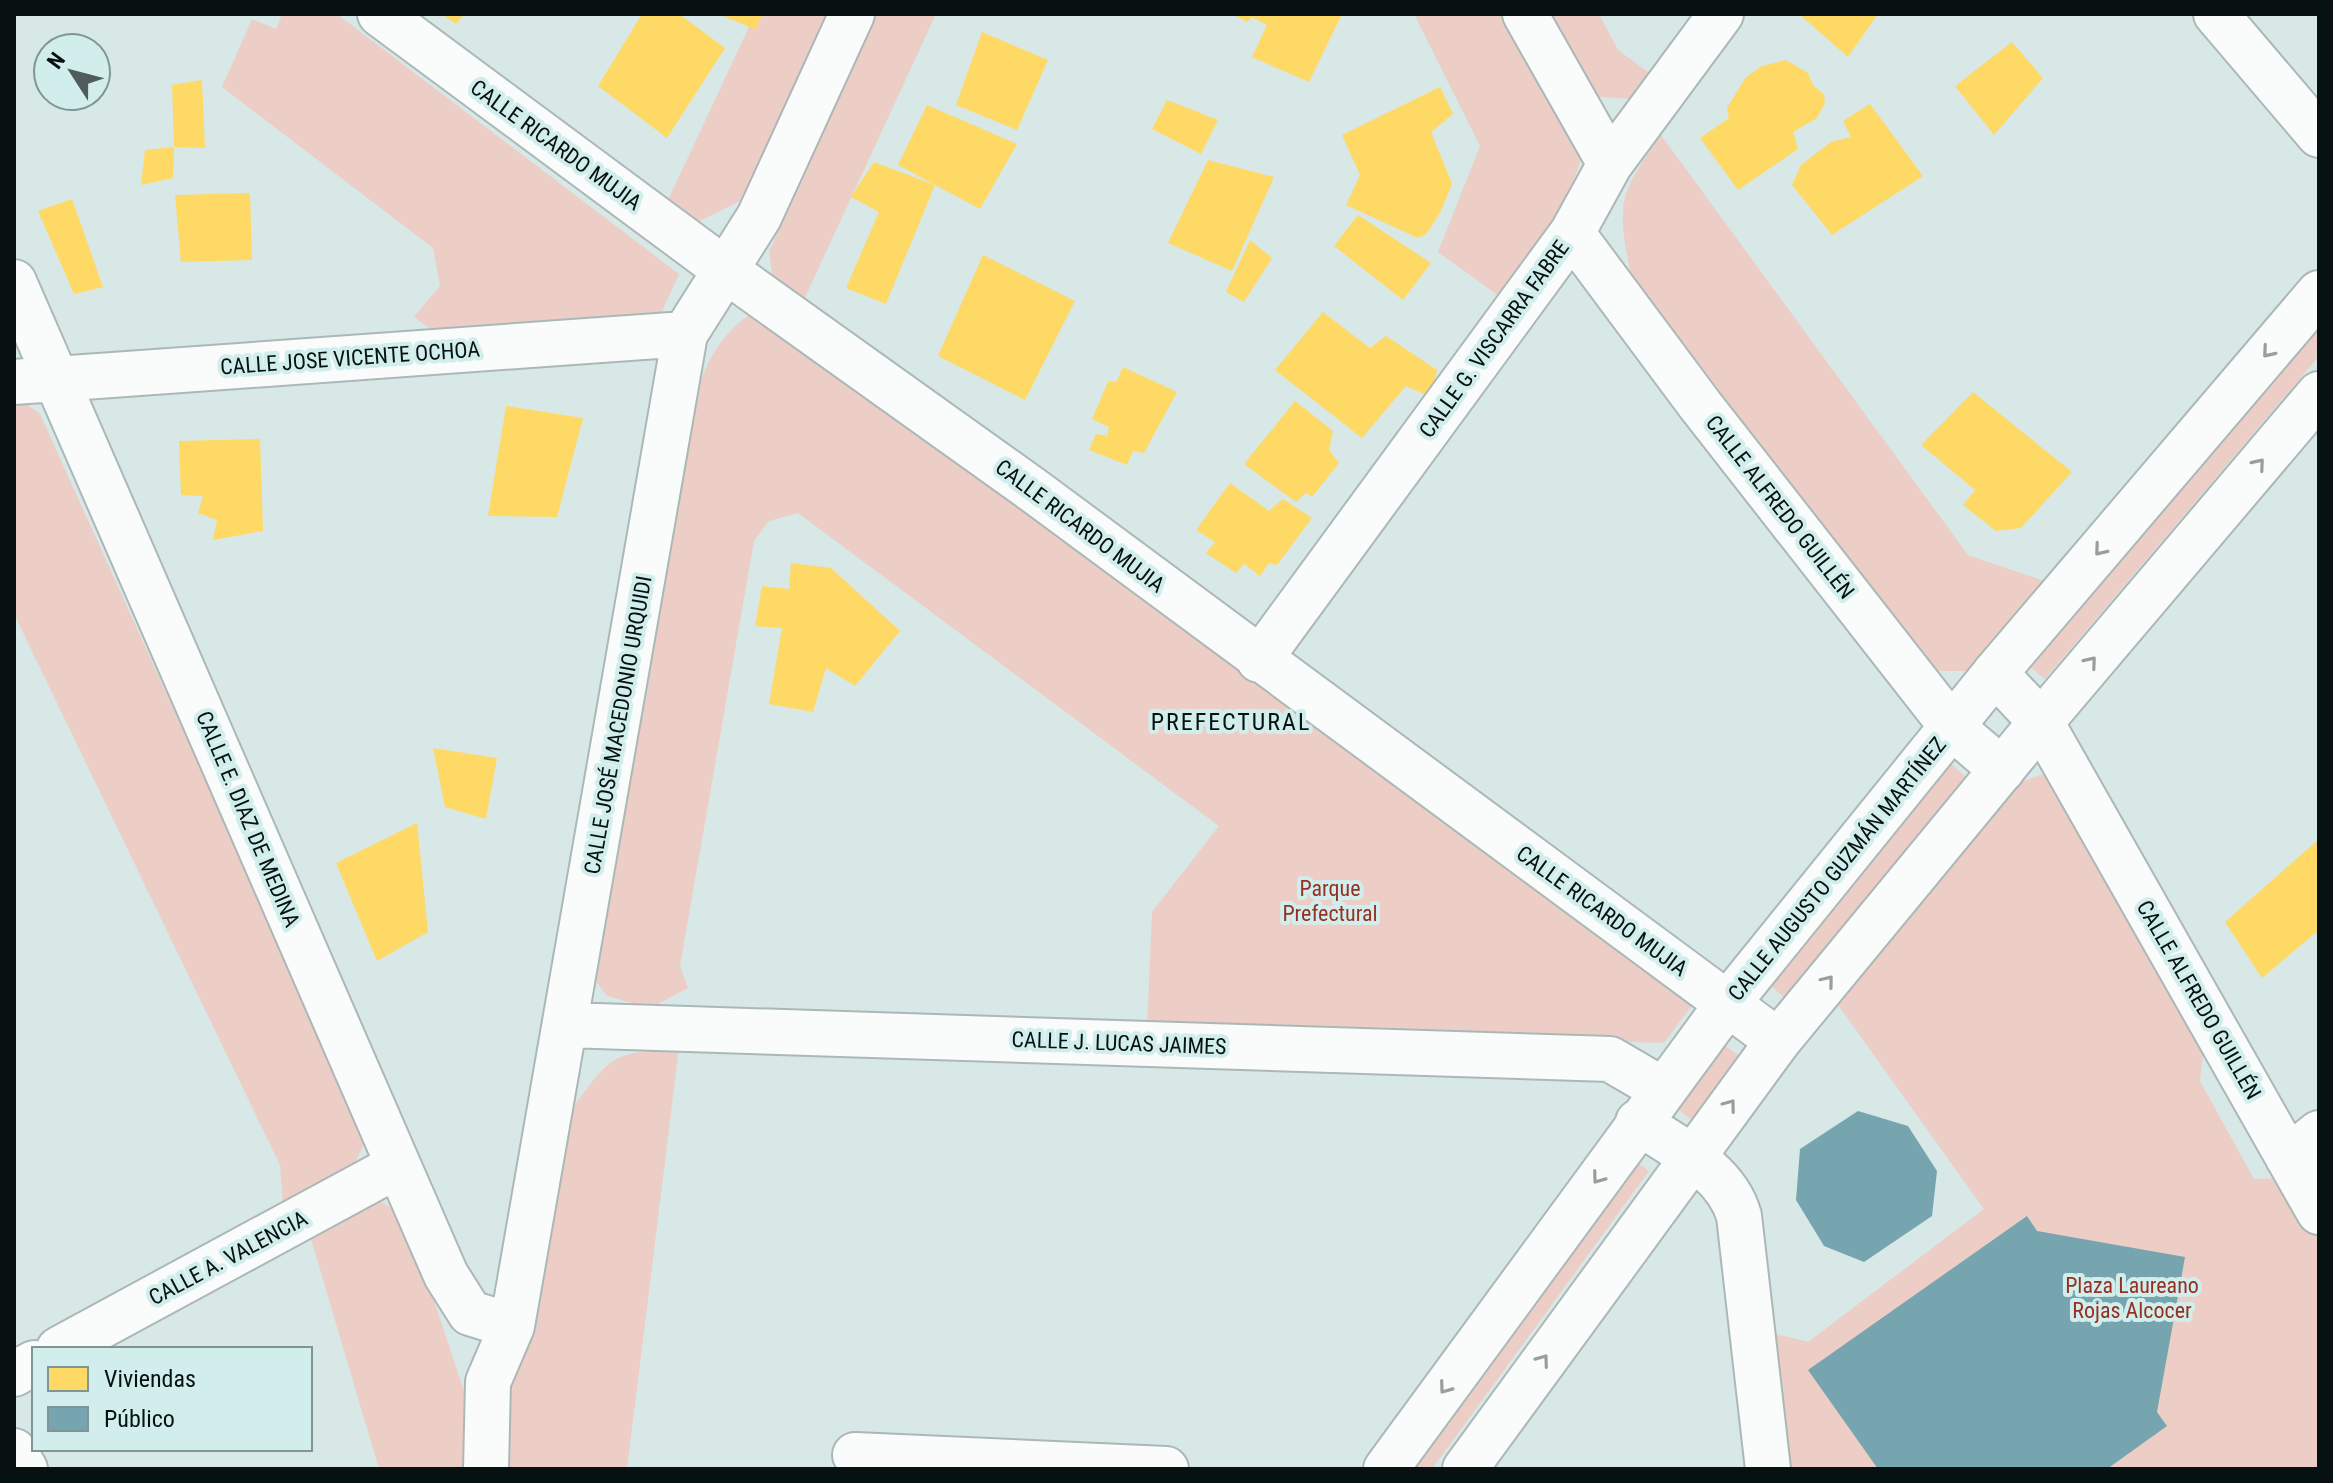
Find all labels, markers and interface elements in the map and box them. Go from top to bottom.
north arrow [32,32,112,112]
text: N [42,48,70,73]
street label: CALLE RICARDO MUJIA [466,75,646,216]
street label: CALLE G. VISCARRA FABRE [1414,236,1574,442]
street label: CALLE JOSE VICENTE OCHOA [219,336,481,380]
one-way arrow [2263,343,2278,357]
street label: CALLE ALFREDO GUILLÉN [1701,410,1859,604]
street label: CALLE RICARDO MUJIA [991,454,1170,598]
one-way arrow [2250,459,2264,473]
one-way arrow [2095,541,2110,555]
street label: CALLE JOSÉ MACEDONIO URQUIDI [579,574,657,876]
one-way arrow [2081,657,2096,672]
street label: CALLE E. DIAZ DE MEDINA [191,707,305,931]
district label: PREFECTURAL [1151,708,1311,736]
street label: CALLE AUGUSTO GUZMÁN MARTÍNEZ [1723,732,1951,1006]
street label: CALLE RICARDO MUJIA [1512,841,1692,982]
park label: Parque Prefectural [1282,876,1378,926]
street label: CALLE ALFREDO GUILLÉN [2132,896,2266,1104]
one-way arrow [1818,976,1833,990]
street label: CALLE J. LUCAS JAIMES [1011,1027,1227,1059]
one-way arrow [1720,1100,1734,1114]
one-way arrow [1593,1169,1608,1183]
street label: CALLE A. VALENCIA [145,1206,312,1310]
park label: Plaza Laureano Rojas Alcocer [2065,1273,2199,1323]
legend [32,1347,312,1451]
one-way arrow [1534,1355,1548,1369]
text: Viviendas [104,1365,196,1393]
one-way arrow [1440,1379,1454,1394]
text: Público [104,1405,175,1433]

